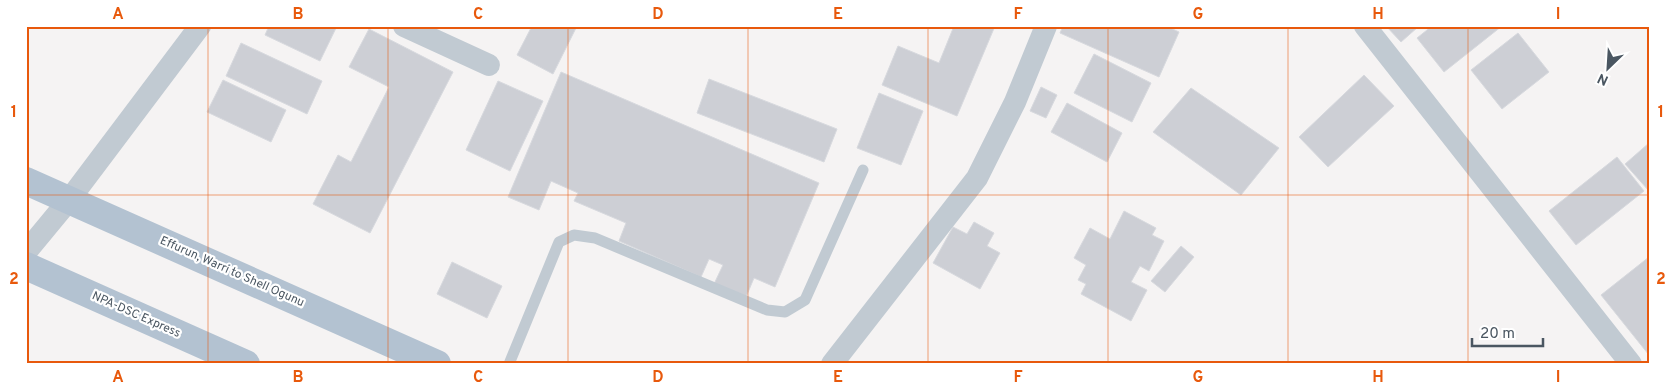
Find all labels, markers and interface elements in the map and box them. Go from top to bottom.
text: A [112,5,124,25]
text: B [292,5,304,25]
text: C [473,5,483,25]
text: D [652,5,664,25]
text: E [833,5,843,25]
text: F [1013,5,1023,25]
text: G [1193,5,1203,25]
text: H [1372,5,1384,25]
text: I [1556,5,1560,25]
north arrow [1582,42,1632,92]
text: N [1595,69,1611,88]
text: 1 [11,103,17,123]
text: 1 [1658,103,1664,123]
street label: Effurun, Warri to Shell Ogunu [157,233,307,311]
text: 2 [9,270,19,290]
text: 2 [1656,270,1666,290]
street label: NPA-DSC Express [89,288,183,342]
scale bar [1472,315,1544,347]
text: 20 m [1480,325,1515,344]
text: A [112,368,124,388]
text: B [292,368,304,388]
text: C [473,368,483,388]
text: D [652,368,664,388]
text: E [833,368,843,388]
text: F [1013,368,1023,388]
text: G [1193,368,1203,388]
text: H [1372,368,1384,388]
text: I [1556,368,1560,388]

